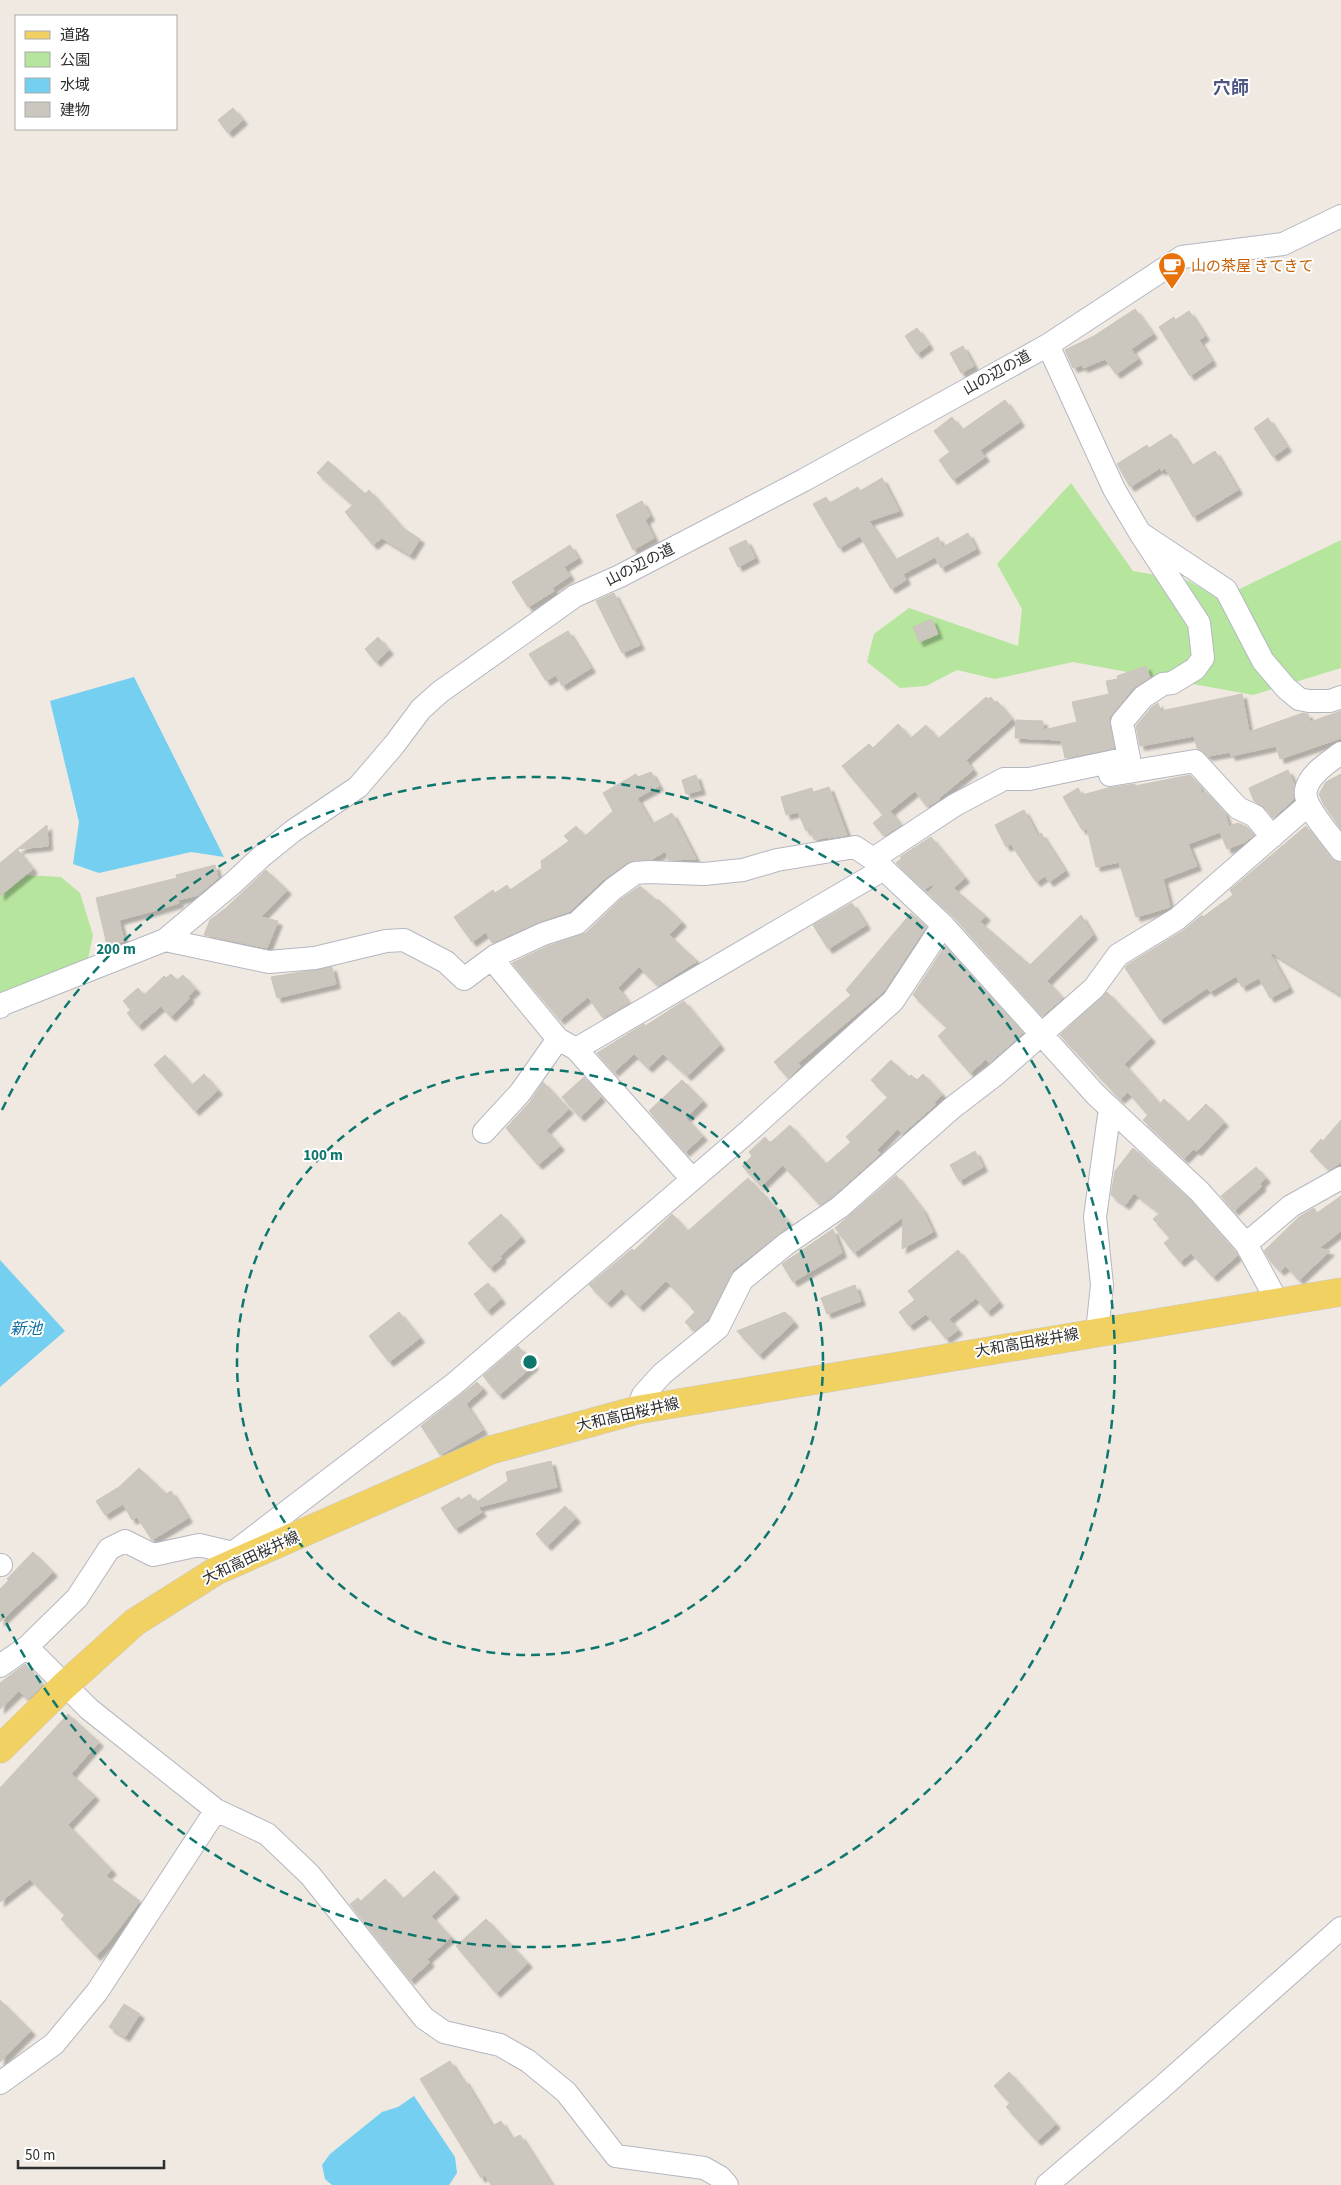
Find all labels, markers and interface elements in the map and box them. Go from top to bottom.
legend [15,15,178,130]
text: 道路 [60,25,90,46]
text: 公園 [60,50,90,71]
text: 水域 [60,75,90,96]
district label: 穴師 [1213,76,1249,101]
text: 建物 [60,100,90,121]
cafe icon: 山の茶屋 きてきて [1157,251,1187,290]
place label: 山の茶屋 きてきて [1191,256,1314,277]
street label: 山の辺の道 [959,346,1035,400]
street label: 山の辺の道 [602,539,678,591]
text: 200 m [96,939,136,960]
text: 100 m [303,1145,343,1166]
water label: 新池 [10,1318,44,1340]
street label: 大和高田桜井線 [973,1324,1081,1362]
centre of rings [521,1353,539,1371]
street label: 大和高田桜井線 [574,1393,682,1437]
street label: 大和高田桜井線 [199,1526,303,1590]
scale bar [18,2138,164,2170]
text: 50 m [25,2145,55,2166]

